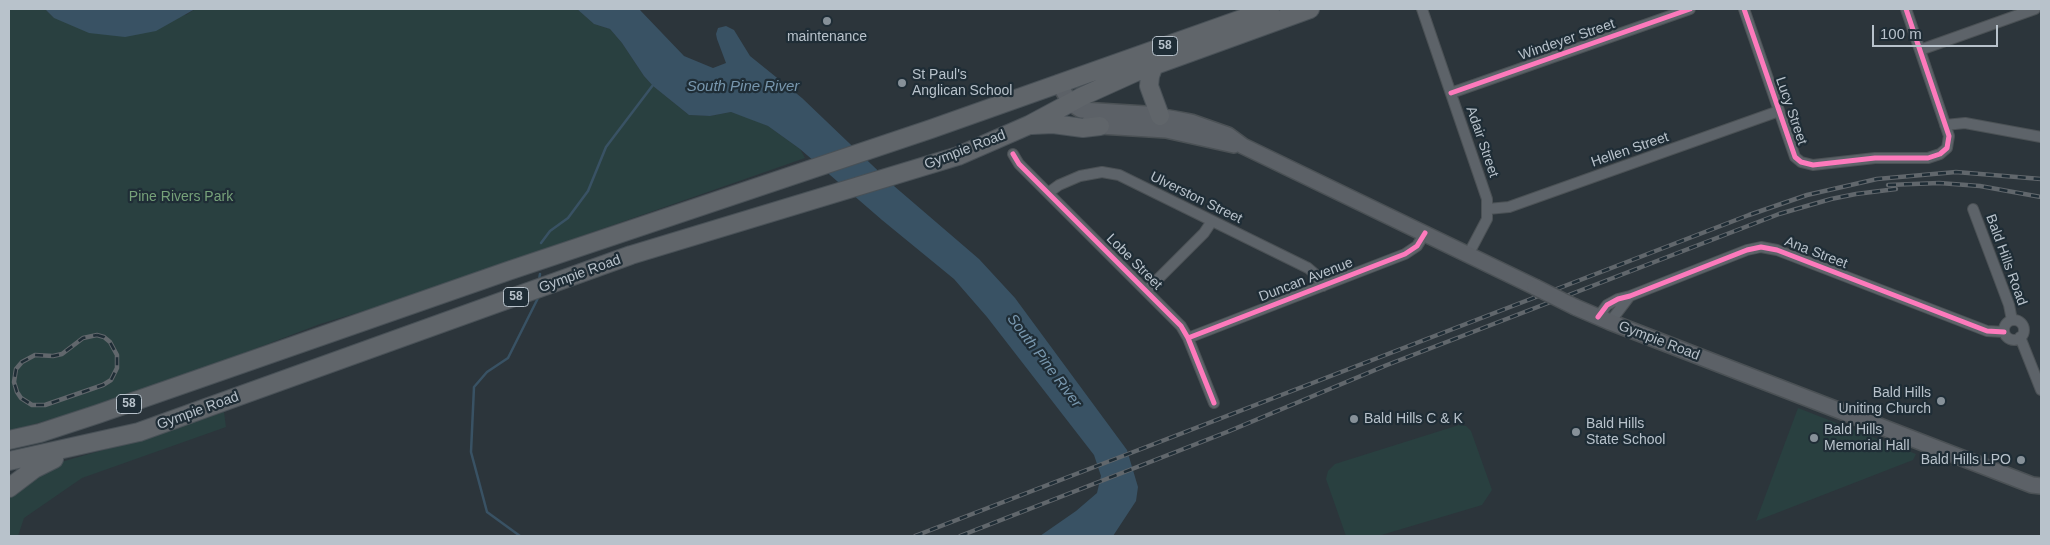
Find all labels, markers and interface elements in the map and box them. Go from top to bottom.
marker: maintenance [821,15,833,27]
scale bar [1875,15,2001,47]
street label: Windeyer Street [1517,16,1617,64]
text: 100 m [1880,25,1922,42]
place label: maintenance [787,29,867,45]
road number: 58 [1152,36,1178,56]
place label: St Paul's Anglican School [912,67,1012,100]
street label: Lucy Street [1772,75,1810,147]
marker: St Paul's Anglican School [896,77,908,89]
water label: South Pine River [687,78,799,96]
street label: Adair Street [1462,104,1502,180]
street label: Gympie Road [922,127,1008,173]
street label: Hellen Street [1589,129,1671,171]
street label: Ulverston Street [1147,168,1245,228]
park label: Pine Rivers Park [129,189,233,205]
street label: Bald Hills Road [1982,212,2030,308]
street label: Lobe Street [1102,230,1166,294]
street label: Ana Street [1782,233,1850,273]
street label: Gympie Road [537,251,623,297]
street label: Duncan Avenue [1257,254,1355,306]
road number: 58 [504,288,528,306]
water label: South Pine River [1003,311,1085,411]
street label: Gympie Road [1616,318,1702,364]
place label: Bald Hills Uniting Church [1838,385,1931,418]
street label: Gympie Road [155,388,241,434]
road number: 58 [116,394,142,414]
marker: Bald Hills Uniting Church [1935,395,1947,407]
place label: Bald Hills C & K [1364,411,1463,427]
marker: Bald Hills C & K [1348,413,1360,425]
place label: Bald Hills State School [1586,416,1665,448]
place label: Bald Hills Memorial Hall [1824,422,1910,454]
marker: Bald Hills State School [1570,426,1582,438]
marker: Bald Hills Memorial Hall [1808,432,1820,444]
place label: Bald Hills LPO [1921,452,2011,468]
marker: Bald Hills LPO [2015,454,2027,466]

